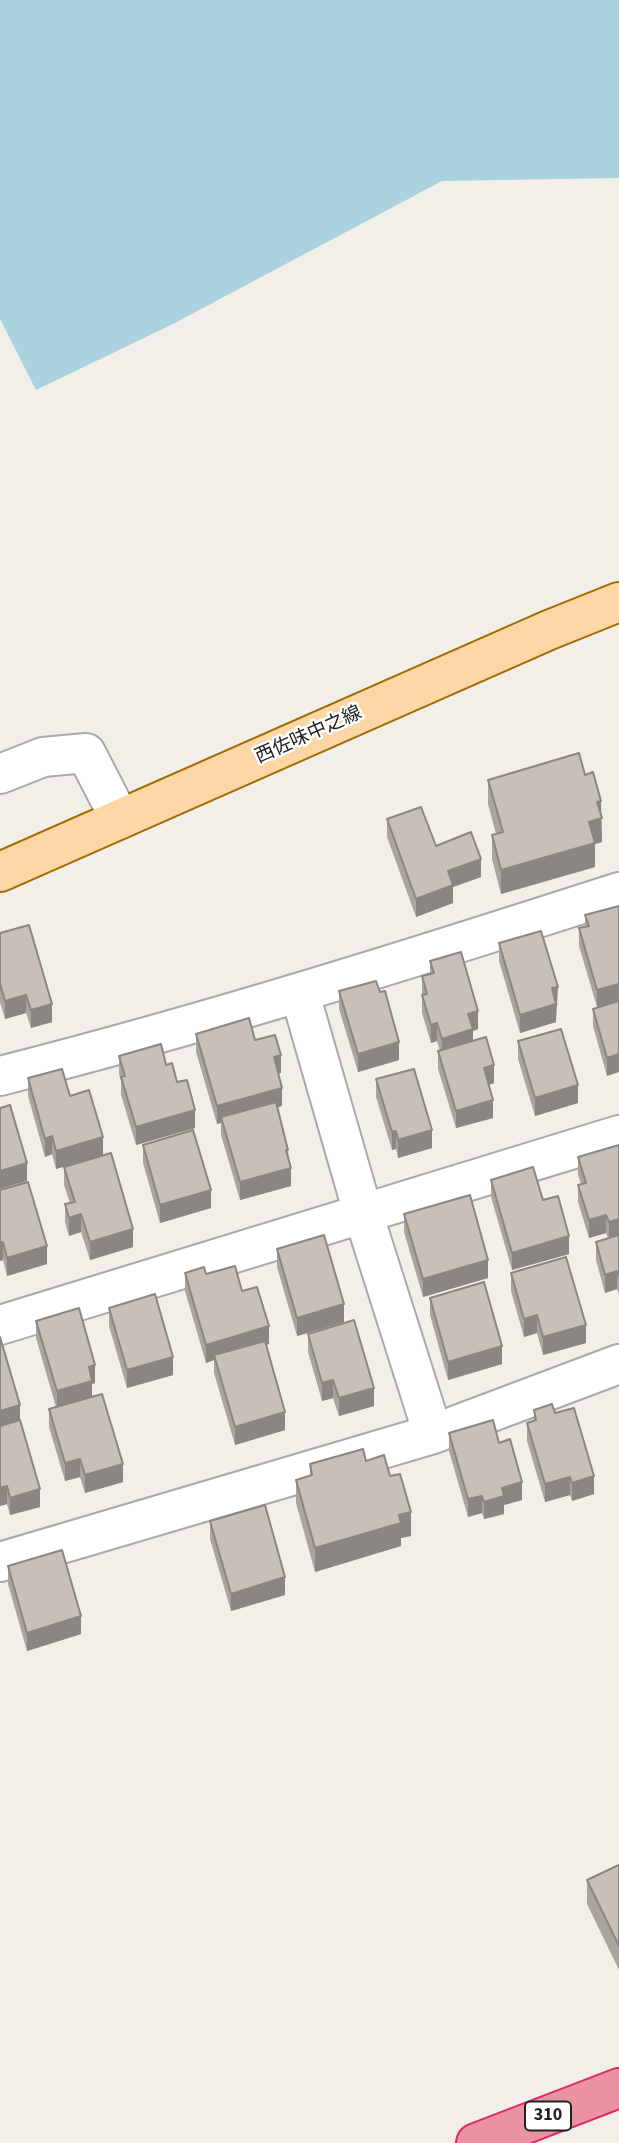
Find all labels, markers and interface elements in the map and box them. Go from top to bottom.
street label: 西佐味中之線 [252,702,366,770]
road number: 310 [525,2102,571,2130]

